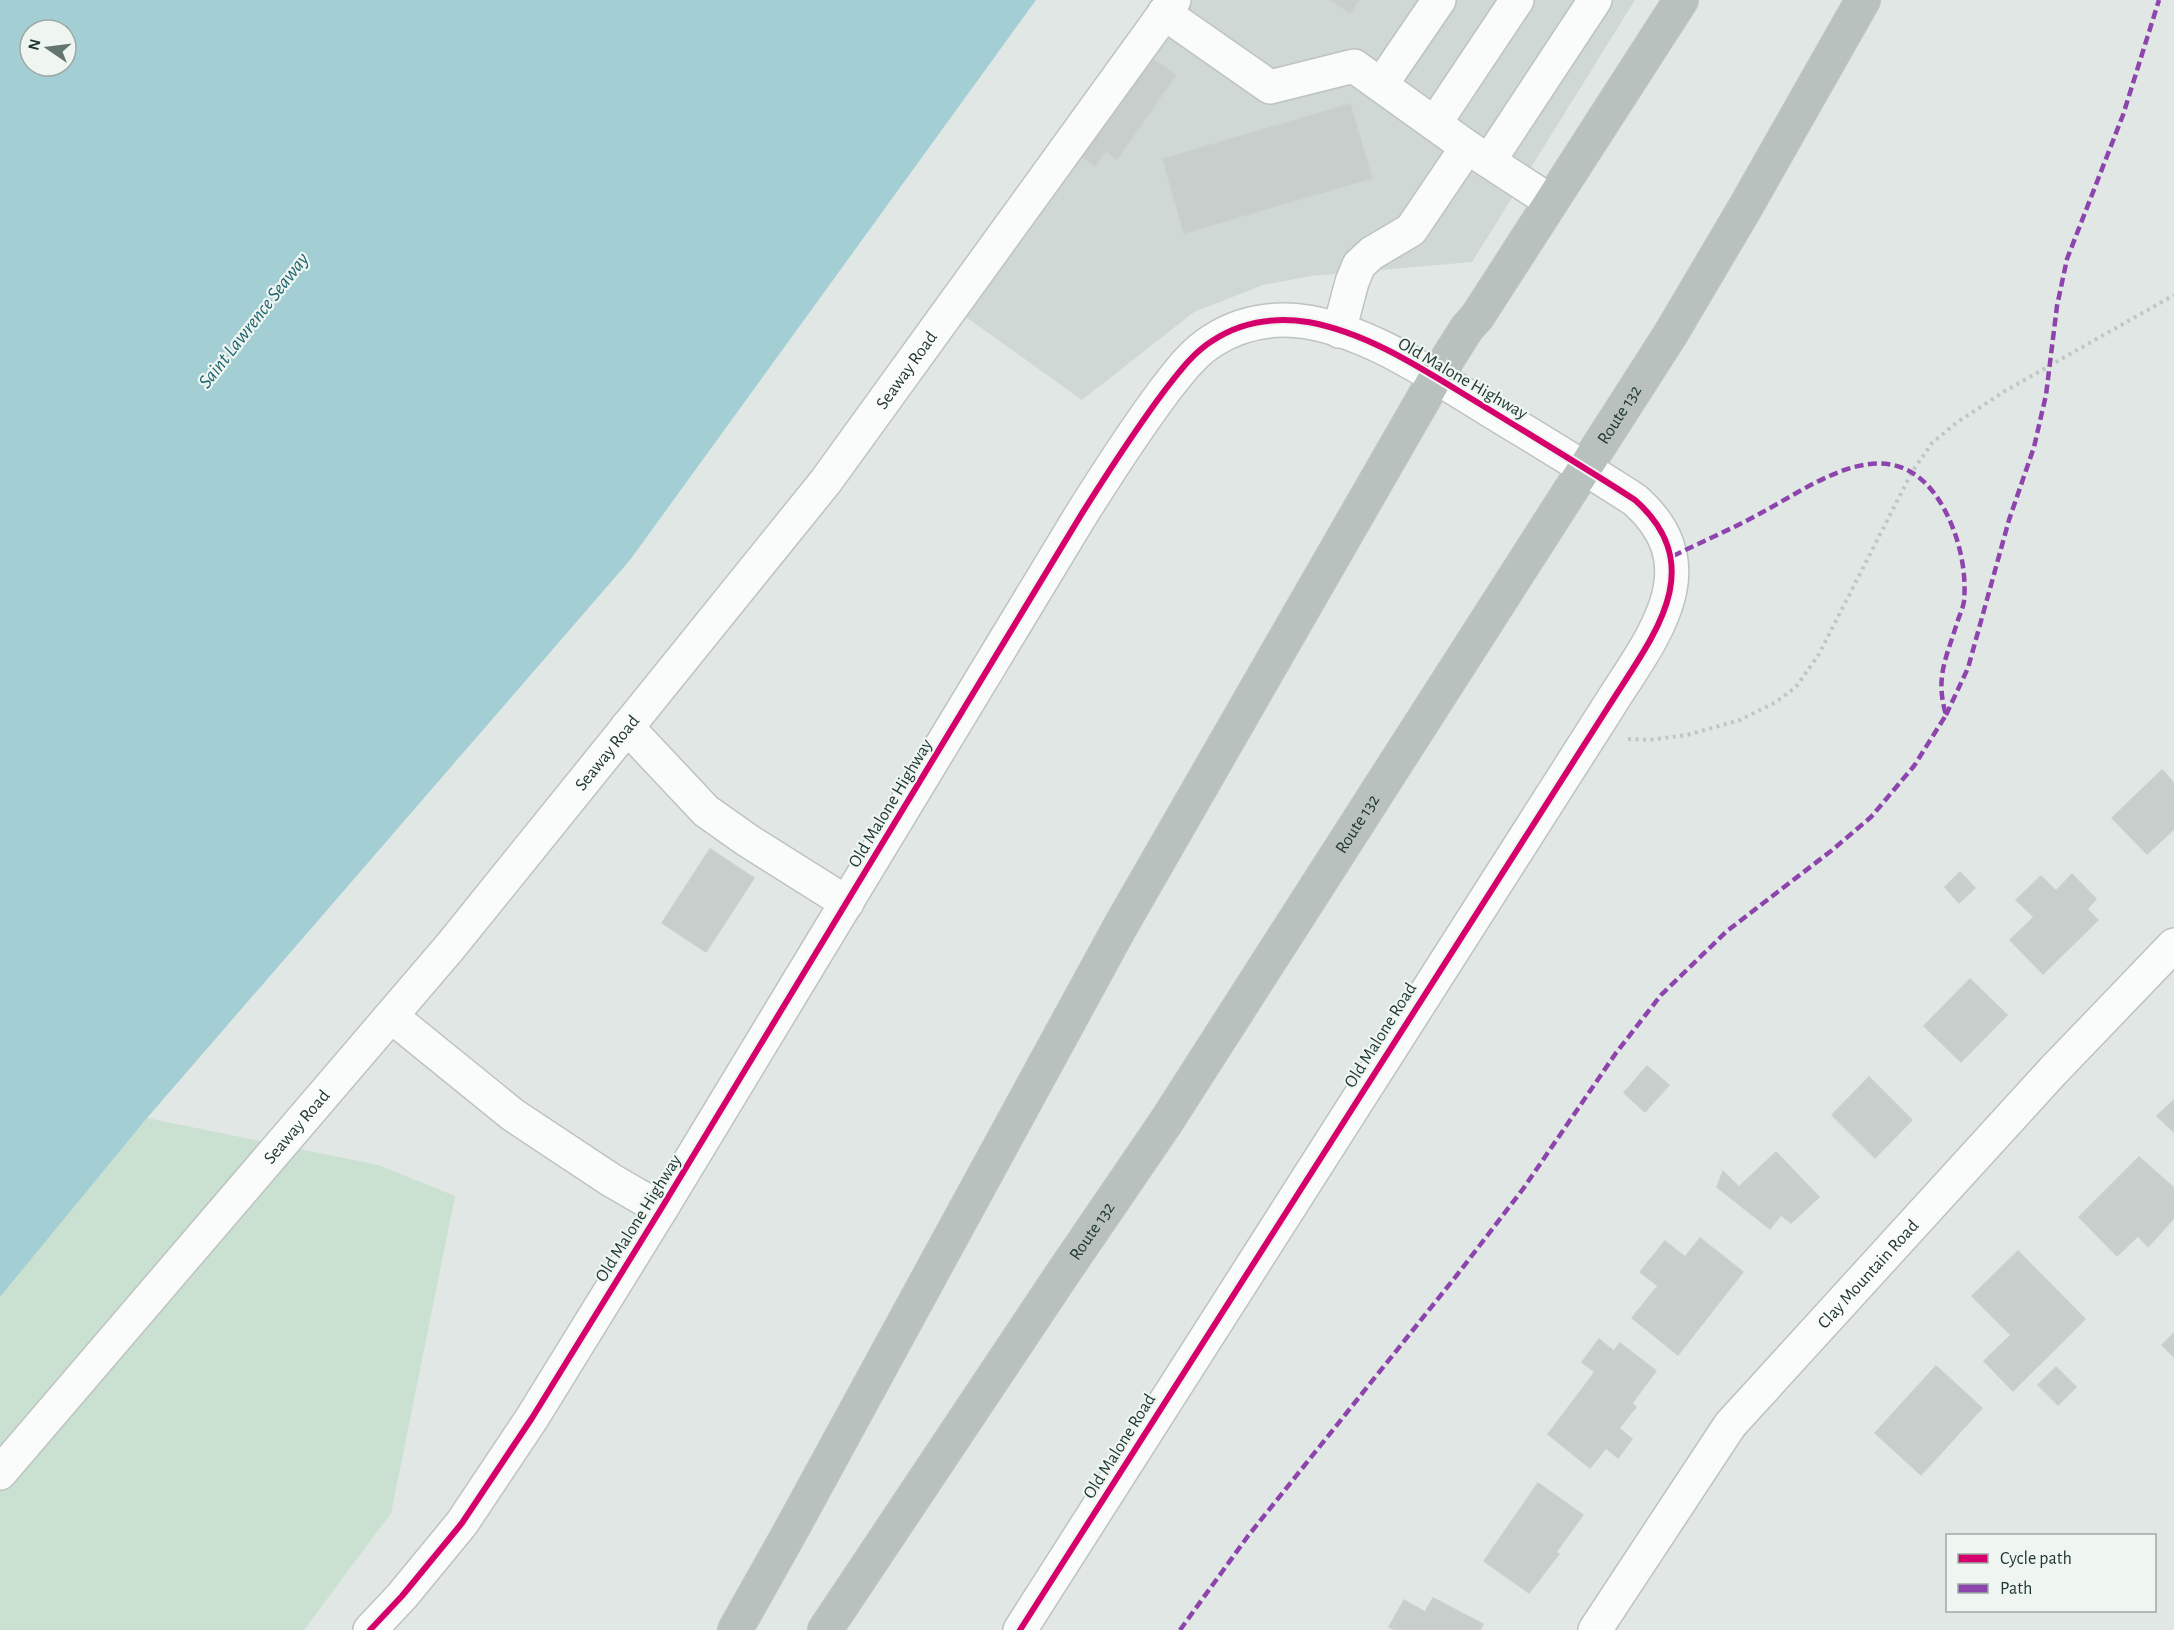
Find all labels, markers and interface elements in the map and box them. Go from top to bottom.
north arrow [18,18,78,78]
text: N [25,37,44,52]
water label: Saint Lawrence Seaway [195,249,313,392]
street label: Seaway Road [873,328,941,413]
street label: Old Malone Highway [1395,335,1531,423]
street label: Route 132 [1595,382,1645,448]
street label: Seaway Road [572,712,643,794]
street label: Old Malone Highway [845,736,936,871]
street label: Route 132 [1332,792,1383,857]
street label: Old Malone Road [1341,980,1420,1091]
street label: Seaway Road [261,1087,334,1168]
street label: Old Malone Highway [592,1151,685,1285]
street label: Route 132 [1067,1199,1119,1264]
street label: Clay Mountain Road [1815,1217,1922,1332]
street label: Old Malone Road [1080,1391,1159,1502]
legend [1946,1534,2156,1612]
text: Cycle path [2000,1550,2072,1568]
text: Path [2000,1580,2032,1598]

